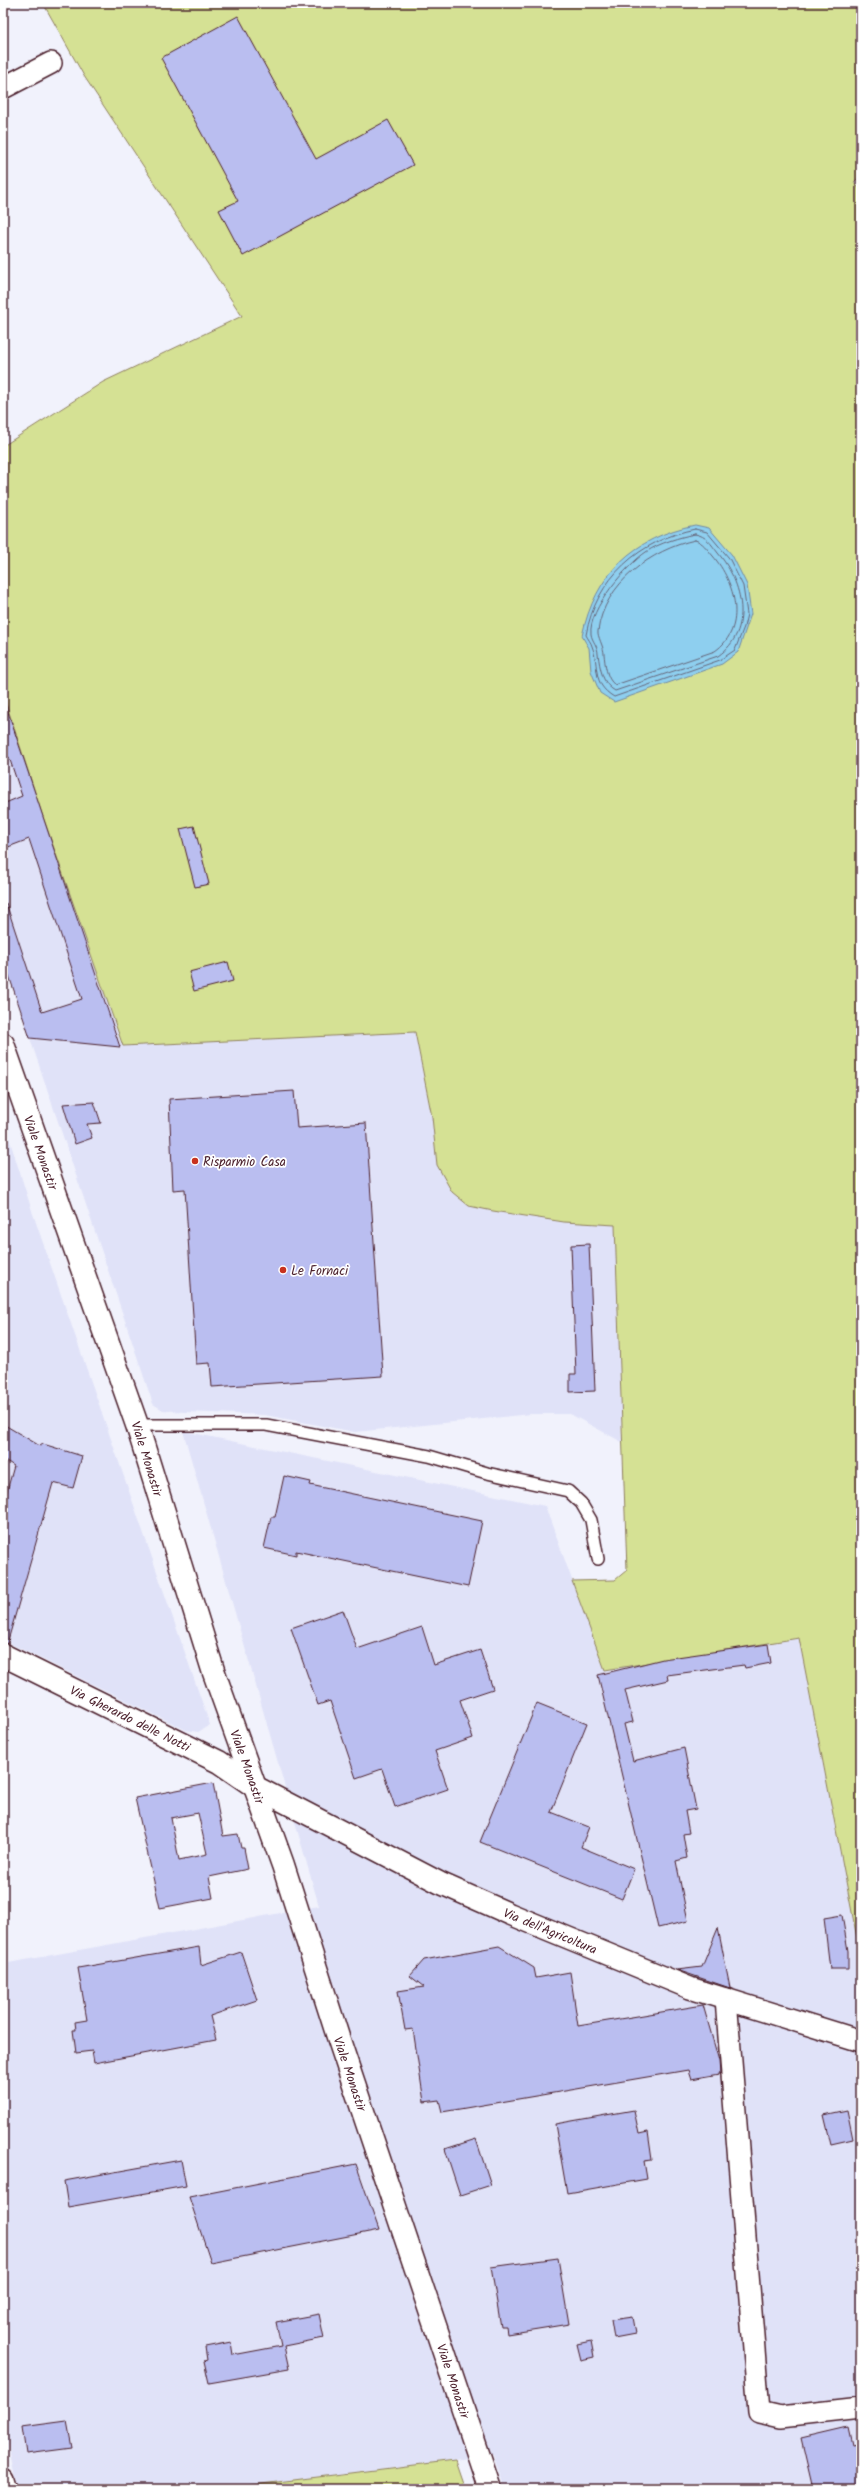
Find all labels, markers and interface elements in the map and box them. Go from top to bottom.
street label: Viale Monastir [17,1113,63,1194]
place label: Risparmio Casa [203,1152,286,1173]
marker: Risparmio Casa [190,1156,200,1166]
place label: Le Fornaci [291,1261,349,1282]
marker: Le Fornaci [278,1265,288,1275]
street label: Viale Monastir [124,1419,168,1500]
street label: Via Gherardo delle Notti [66,1681,194,1759]
street label: Viale Monastir [223,1727,269,1808]
street label: Via dell'Agricoltura [499,1903,600,1961]
street label: Viale Monastir [327,2034,371,2115]
street label: Viale Monastir [430,2341,475,2422]

